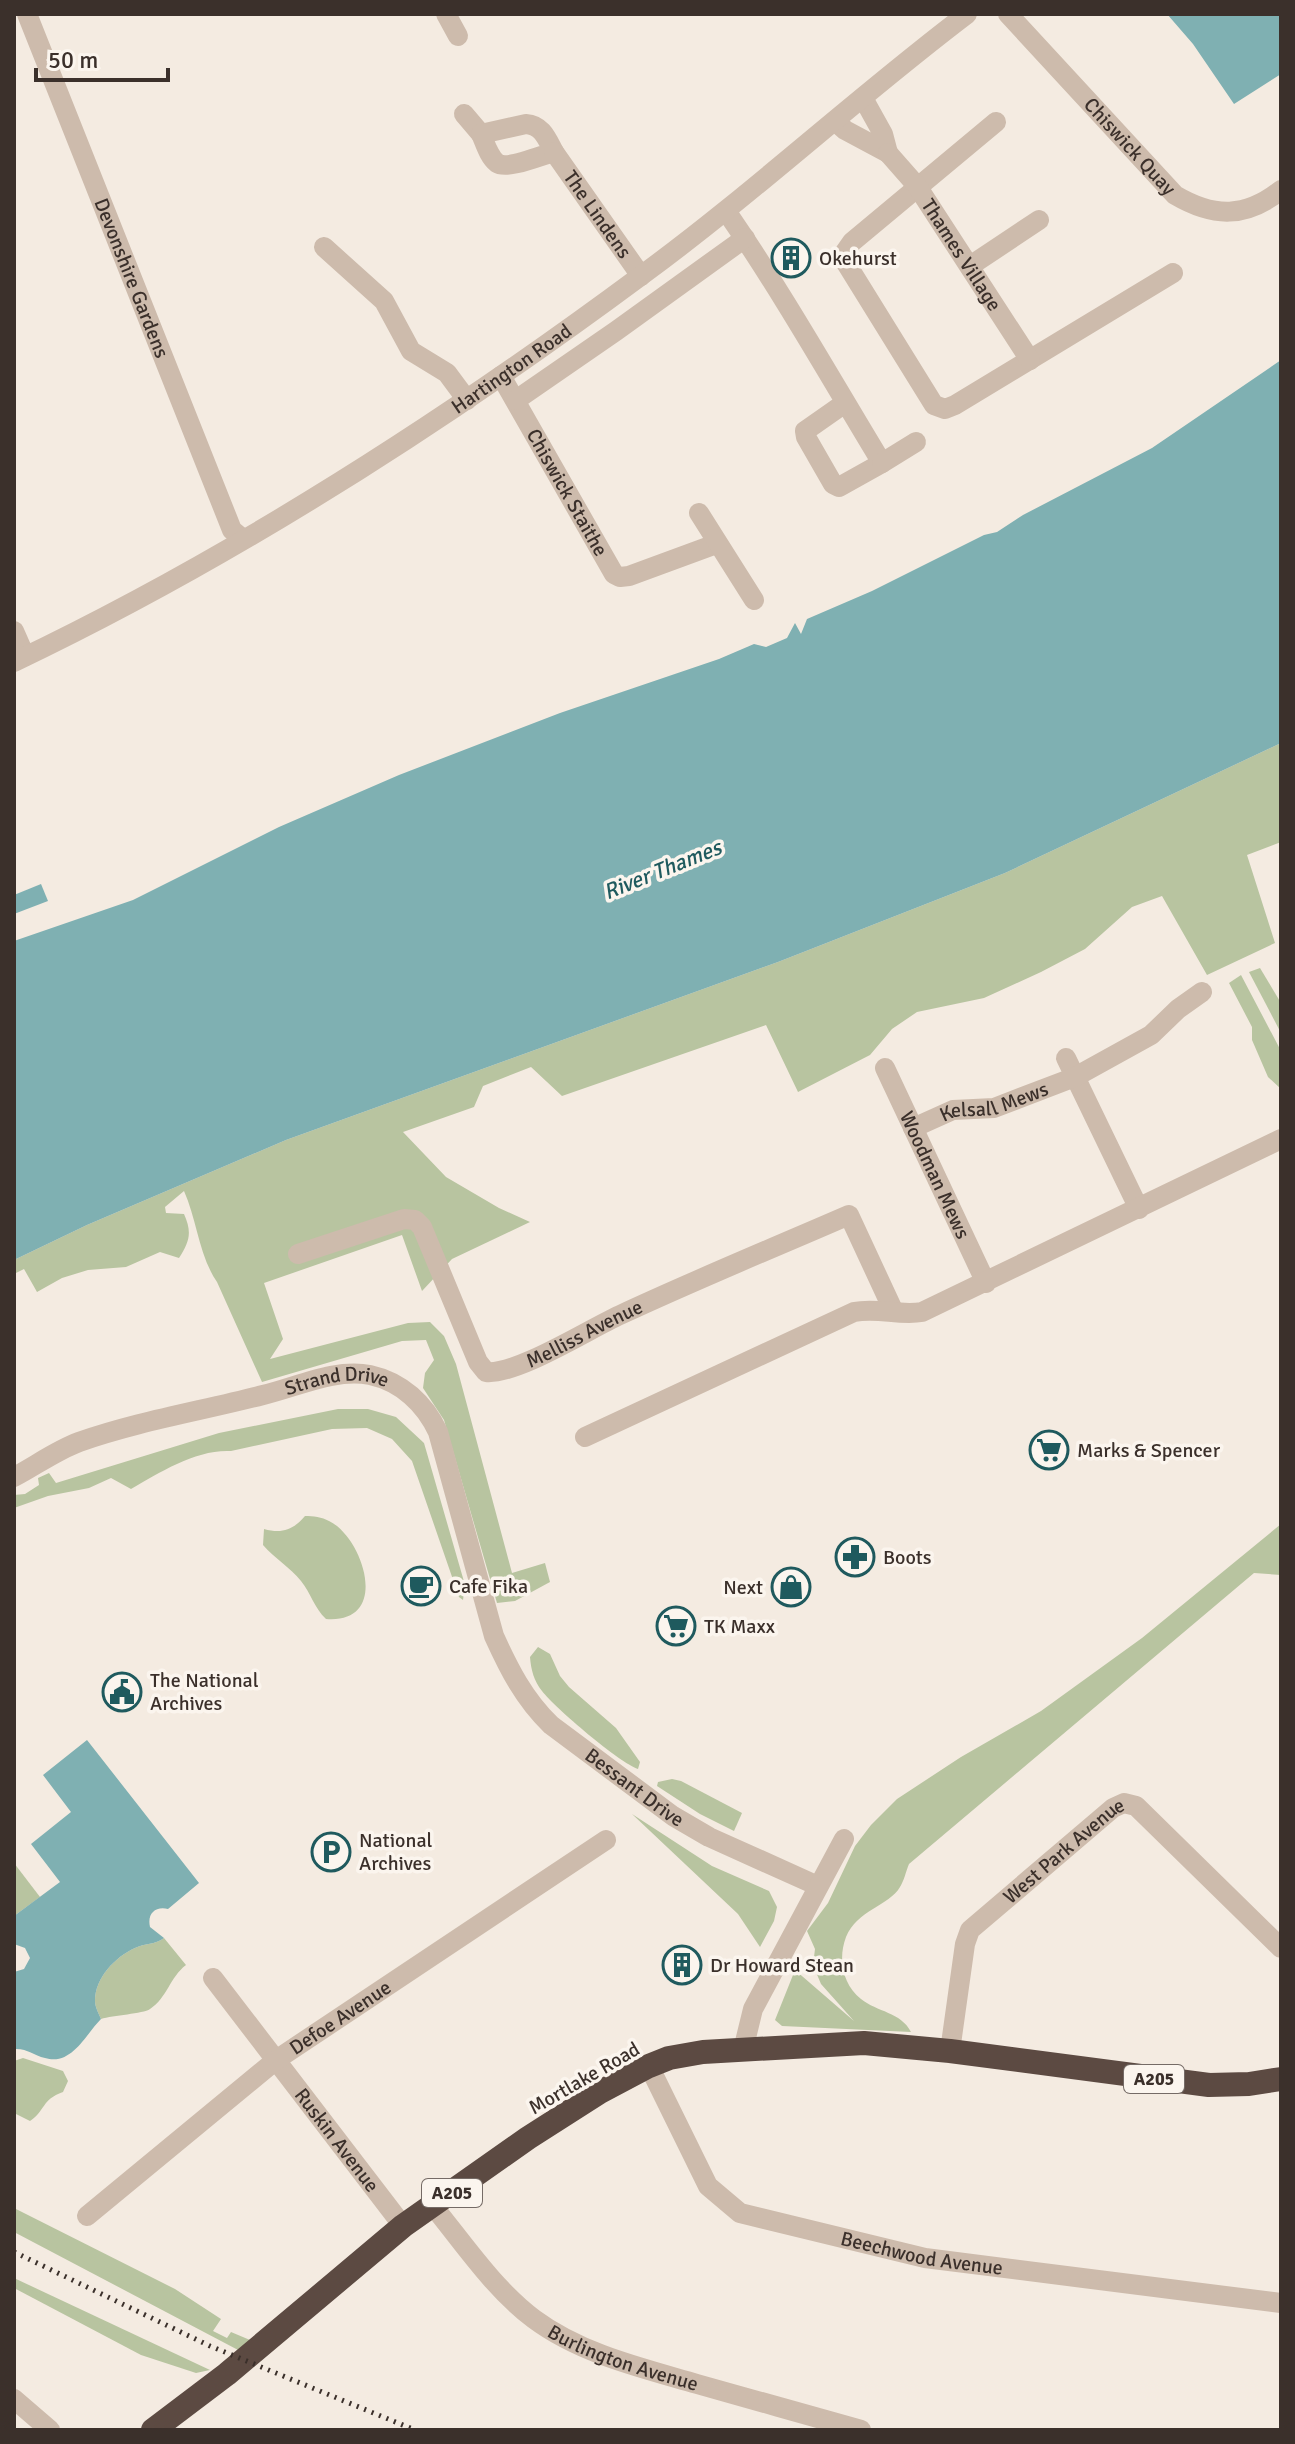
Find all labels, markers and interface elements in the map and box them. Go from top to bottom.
scale bar [36,32,168,82]
text: 50 m [48,45,98,75]
street label: Chiswick Quay [1078,92,1181,201]
street label: The Lindens [558,166,637,264]
street label: Thames Village [916,194,1007,316]
street label: Devonshire Gardens [88,195,174,362]
building icon: Okehurst [770,237,812,279]
place label: Okehurst [819,246,897,271]
street label: Hartington Road [447,318,577,419]
street label: Chiswick Staithe [521,424,613,561]
water label: River Thames [599,833,727,905]
street label: Kelsall Mews [936,1076,1052,1127]
street label: Woodman Mews [894,1107,976,1243]
street label: Melliss Avenue [522,1294,647,1374]
street label: Strand Drive [282,1361,393,1401]
supermarket icon: Marks & Spencer [1028,1429,1070,1471]
place label: Marks & Spencer [1077,1438,1221,1463]
pharmacy icon: Boots [834,1536,876,1578]
place label: Boots [883,1545,932,1570]
cafe icon: Cafe Fika [400,1565,442,1607]
shop icon: Next [770,1566,812,1608]
place label: Cafe Fika [449,1574,528,1599]
place label: Next [723,1575,763,1600]
supermarket icon: TK Maxx [655,1605,697,1647]
place label: TK Maxx [704,1614,775,1639]
place label: The National Archives [150,1668,259,1716]
public building icon: The National Archives [101,1671,143,1713]
street label: Bessant Drive [580,1743,688,1833]
street label: West Park Avenue [998,1793,1128,1909]
place label: National Archives [359,1828,433,1876]
parking icon: National Archives [310,1831,352,1873]
building icon: Dr Howard Stean [661,1944,703,1986]
place label: Dr Howard Stean [710,1953,854,1978]
street label: Defoe Avenue [285,1975,396,2061]
street label: Mortlake Road [524,2037,644,2120]
road number: A205 [1124,2065,1184,2093]
street label: Ruskin Avenue [289,2083,384,2197]
road number: A205 [422,2179,482,2207]
street label: Beechwood Avenue [838,2226,1004,2281]
street label: Burlington Avenue [543,2319,701,2397]

